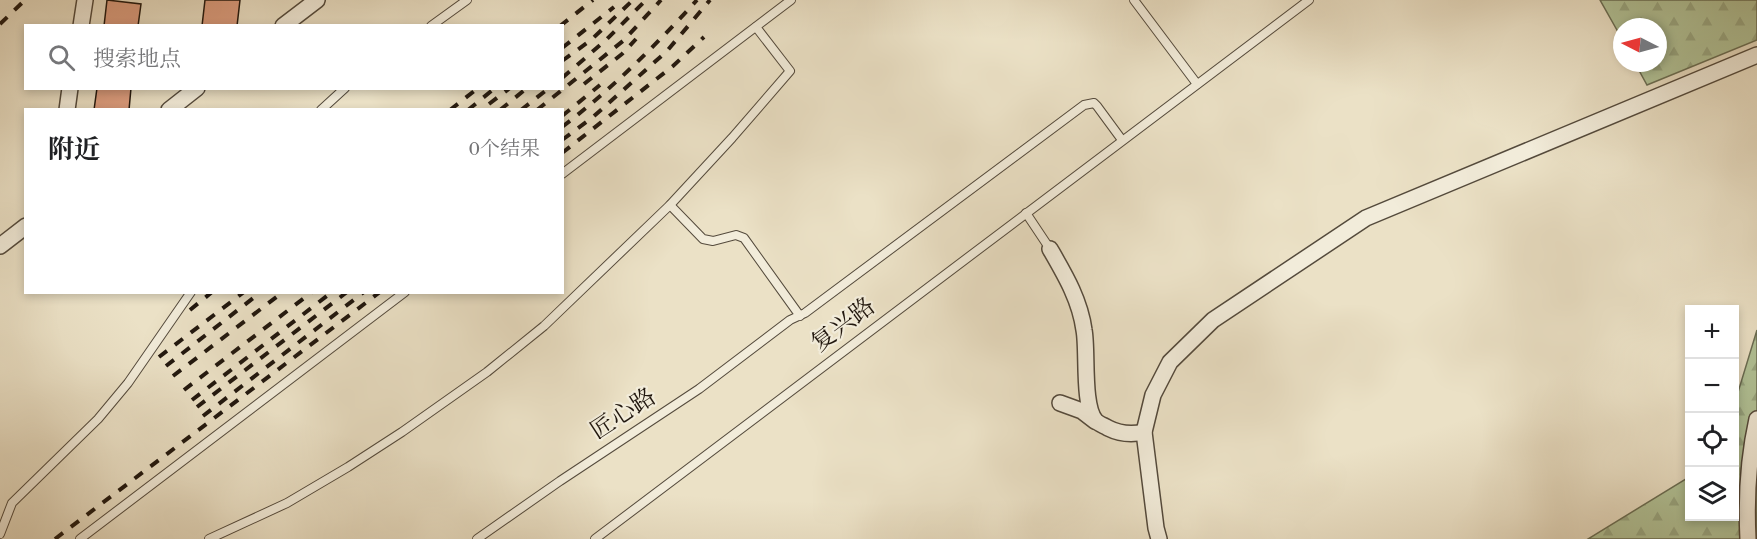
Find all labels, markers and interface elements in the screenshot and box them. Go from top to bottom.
north arrow [1613,18,1667,72]
search box [24,24,564,90]
icon: search [45,41,78,74]
text: 搜索地点 [93,49,181,71]
text: 附近 [48,138,100,164]
text: 0个结果 [468,140,540,160]
street label: 复兴路 [806,292,880,357]
map controls [1685,305,1739,521]
button: + [1685,305,1739,359]
button: − [1685,359,1739,413]
street label: 匠心路 [586,383,661,445]
button: locate [1685,413,1739,467]
button: layers [1685,467,1739,521]

